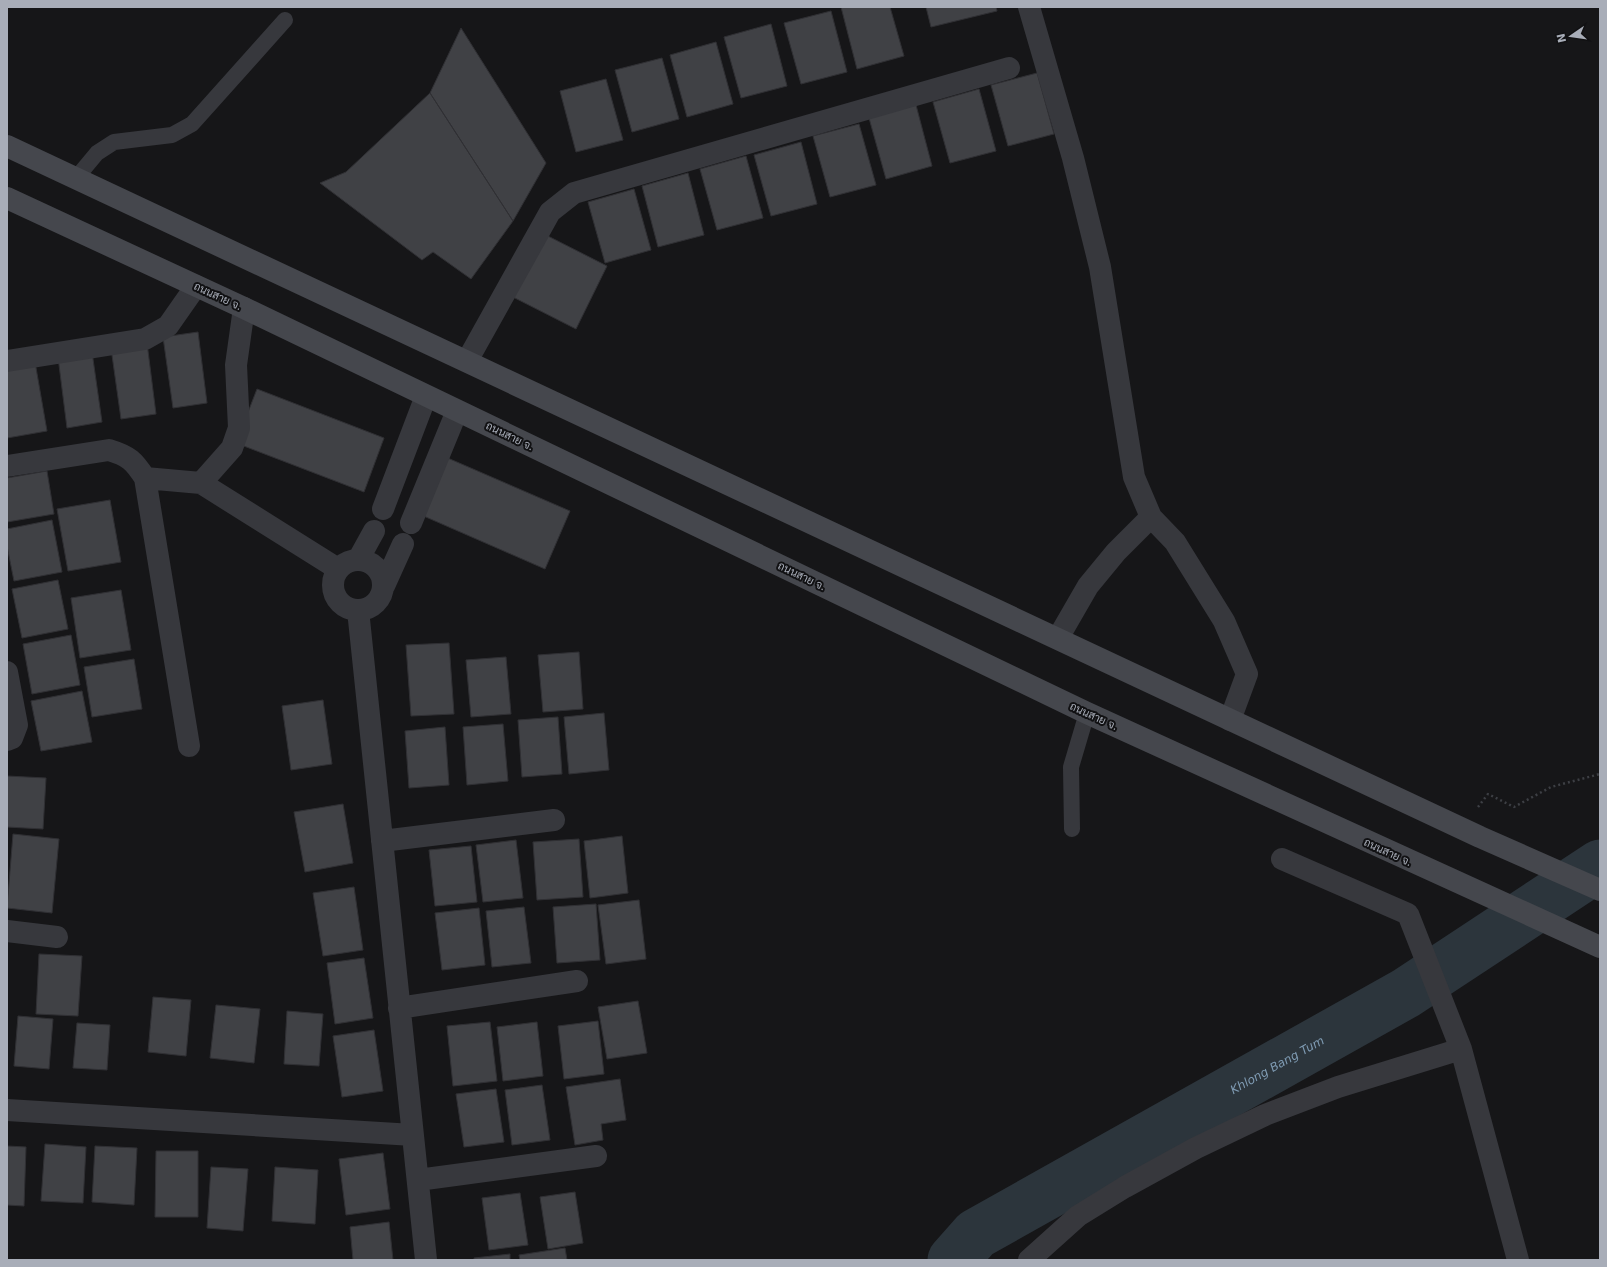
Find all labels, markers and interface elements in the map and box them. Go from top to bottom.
north arrow [1551,16,1591,56]
text: N [1554,32,1569,44]
street label: ถนนสาย จ. [192,280,244,313]
street label: ถนนสาย จ. [484,419,536,454]
street label: ถนนสาย จ. [776,559,828,594]
street label: ถนนสาย จ. [1068,700,1120,733]
street label: ถนนสาย จ. [1362,836,1414,869]
water label: Khlong Bang Tum [1228,1033,1327,1097]

